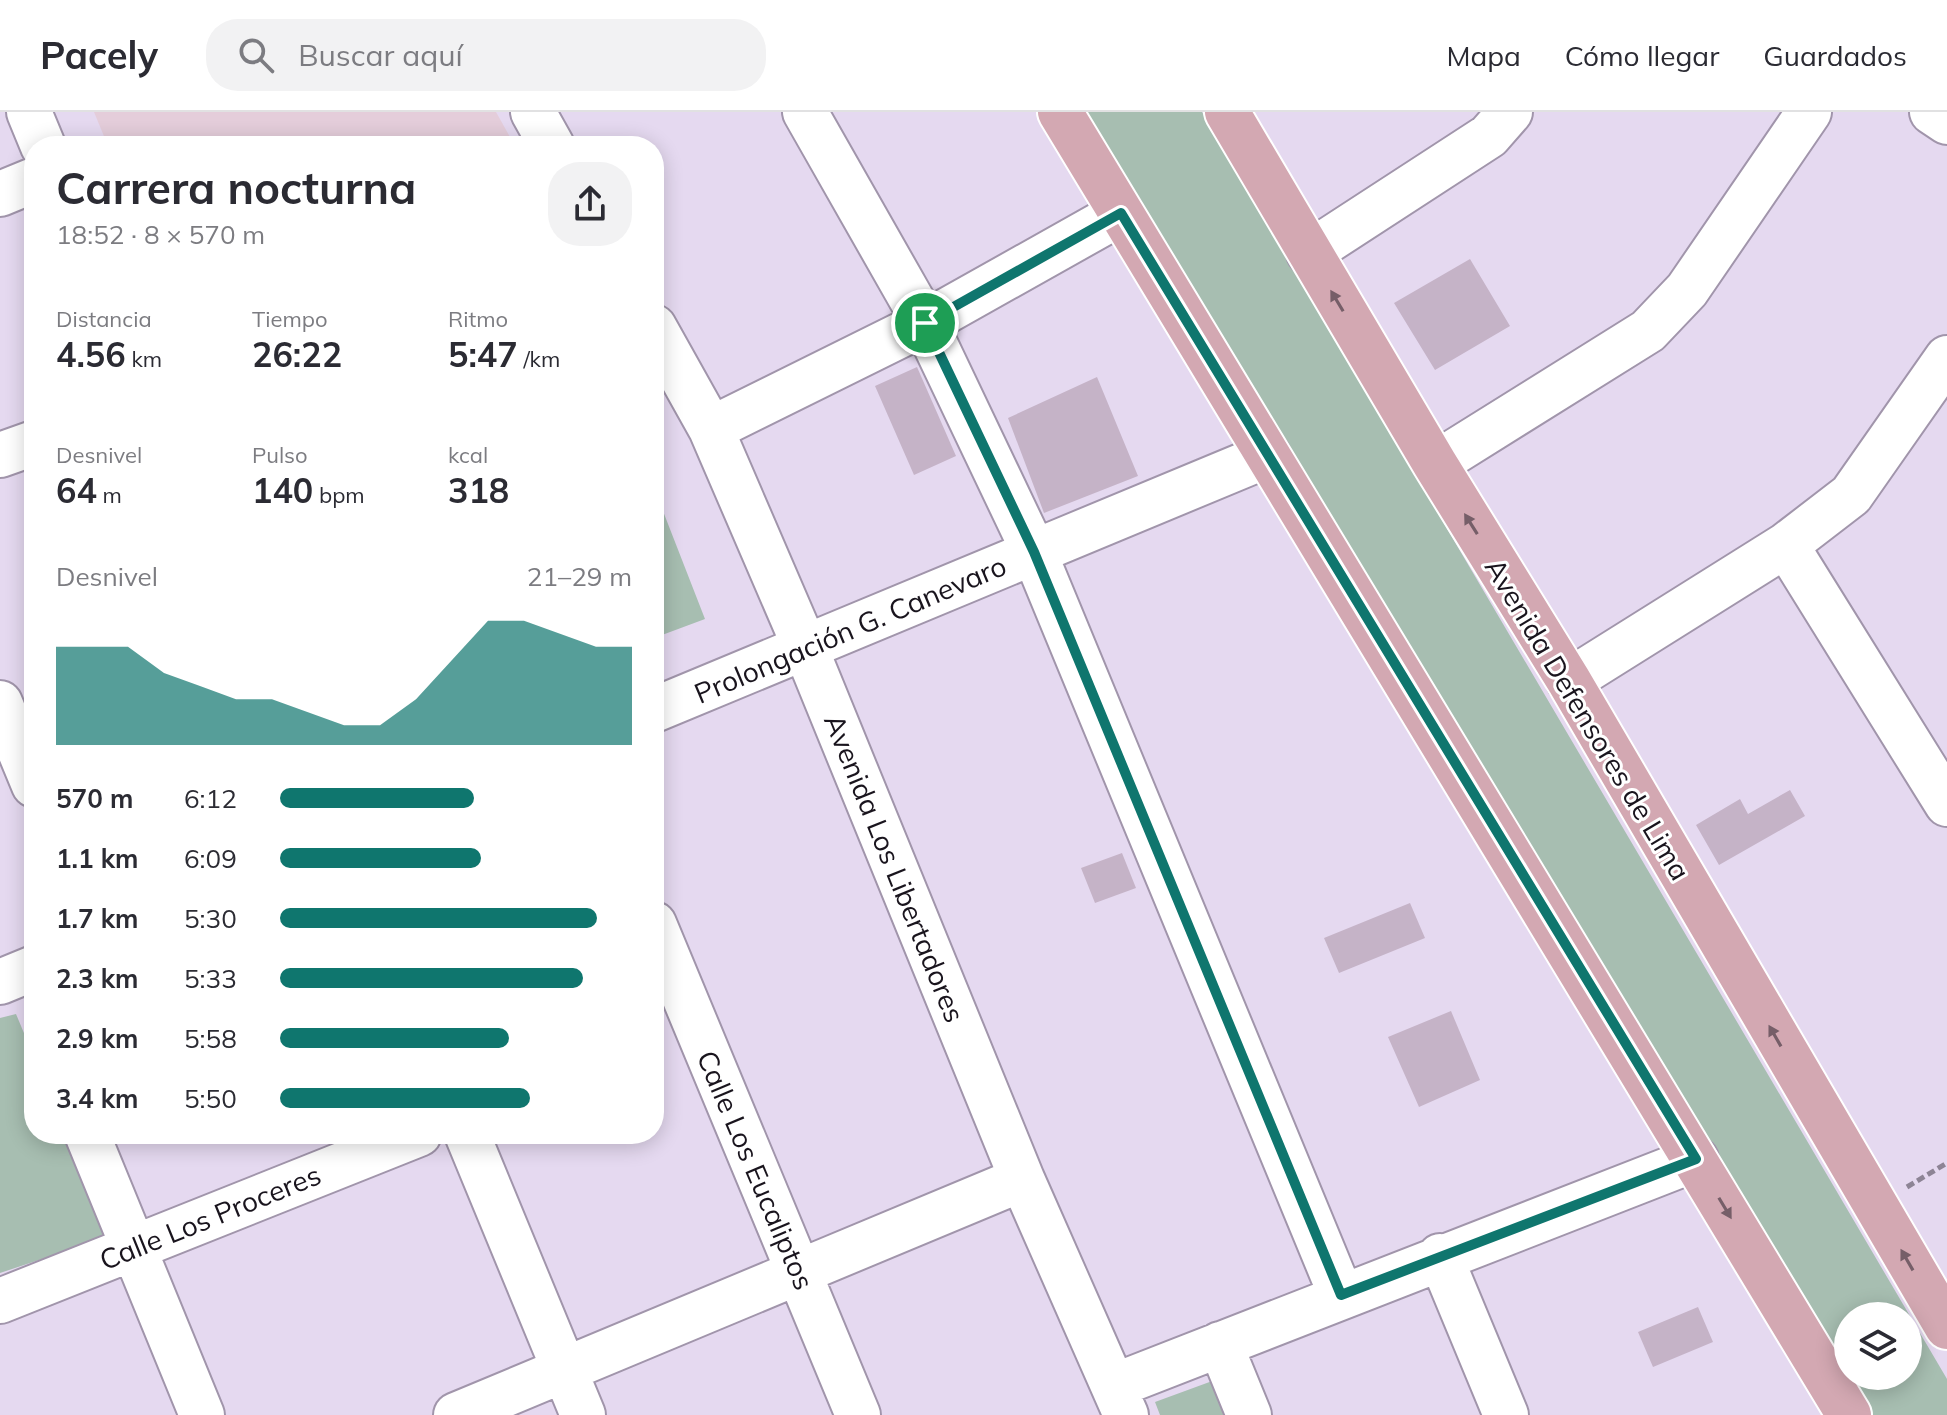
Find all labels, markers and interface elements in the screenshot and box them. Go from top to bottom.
search box [206,19,766,91]
text: Pacely [40,31,158,79]
icon: search [234,33,278,77]
text: Buscar aquí [298,36,463,74]
text: Mapa [1446,38,1521,73]
text: Cómo llegar [1565,38,1719,73]
text: Guardados [1763,38,1907,73]
text: Carrera nocturna [56,160,416,215]
button: share [548,162,632,246]
text: 18:52 · 8 × 570 m [56,218,265,251]
pin [891,289,959,357]
one-way arrow [1331,290,1345,312]
icon: arrive [903,301,947,345]
text: Distancia [56,305,152,333]
text: Tiempo [252,305,328,333]
text: Ritmo [448,305,508,333]
text: 4.56 [56,333,126,376]
text: 26:22 [252,333,342,376]
text: 5:47 [448,333,518,376]
text: km [126,345,162,373]
text: /km [518,345,560,373]
text: Desnivel [56,441,142,469]
text: Pulso [252,441,308,469]
text: kcal [448,441,488,469]
text: 64 [56,469,97,512]
text: 140 [252,469,313,512]
text: 318 [448,469,509,512]
text: m [97,481,122,509]
text: bpm [313,481,365,509]
one-way arrow [1465,513,1479,535]
street label: Prolongación G. Canevaro [689,547,1011,711]
street label: Avenida Defensores de Lima [1478,552,1698,886]
text: Desnivel [56,560,158,593]
text: 21–29 m [527,560,632,593]
street label: Avenida Los Libertadores [817,709,973,1027]
text: 570 m [56,782,133,815]
text: 6:12 [184,782,237,815]
text: 1.1 km [56,842,139,875]
text: 6:09 [184,842,237,875]
text: 1.7 km [56,902,139,935]
text: 5:30 [184,902,237,935]
text: 2.3 km [56,962,139,995]
text: 5:33 [184,962,237,995]
text: 2.9 km [56,1022,139,1055]
text: 5:58 [184,1022,237,1055]
one-way arrow [1768,1025,1782,1047]
street label: Calle Los Eucaliptos [690,1045,822,1295]
text: 3.4 km [56,1082,139,1115]
text: 5:50 [184,1082,237,1115]
street label: Calle Los Proceres [94,1157,326,1277]
one-way arrow [1718,1197,1732,1219]
one-way arrow [1901,1249,1915,1271]
map controls [1834,1302,1922,1390]
button: layers [1834,1302,1922,1390]

